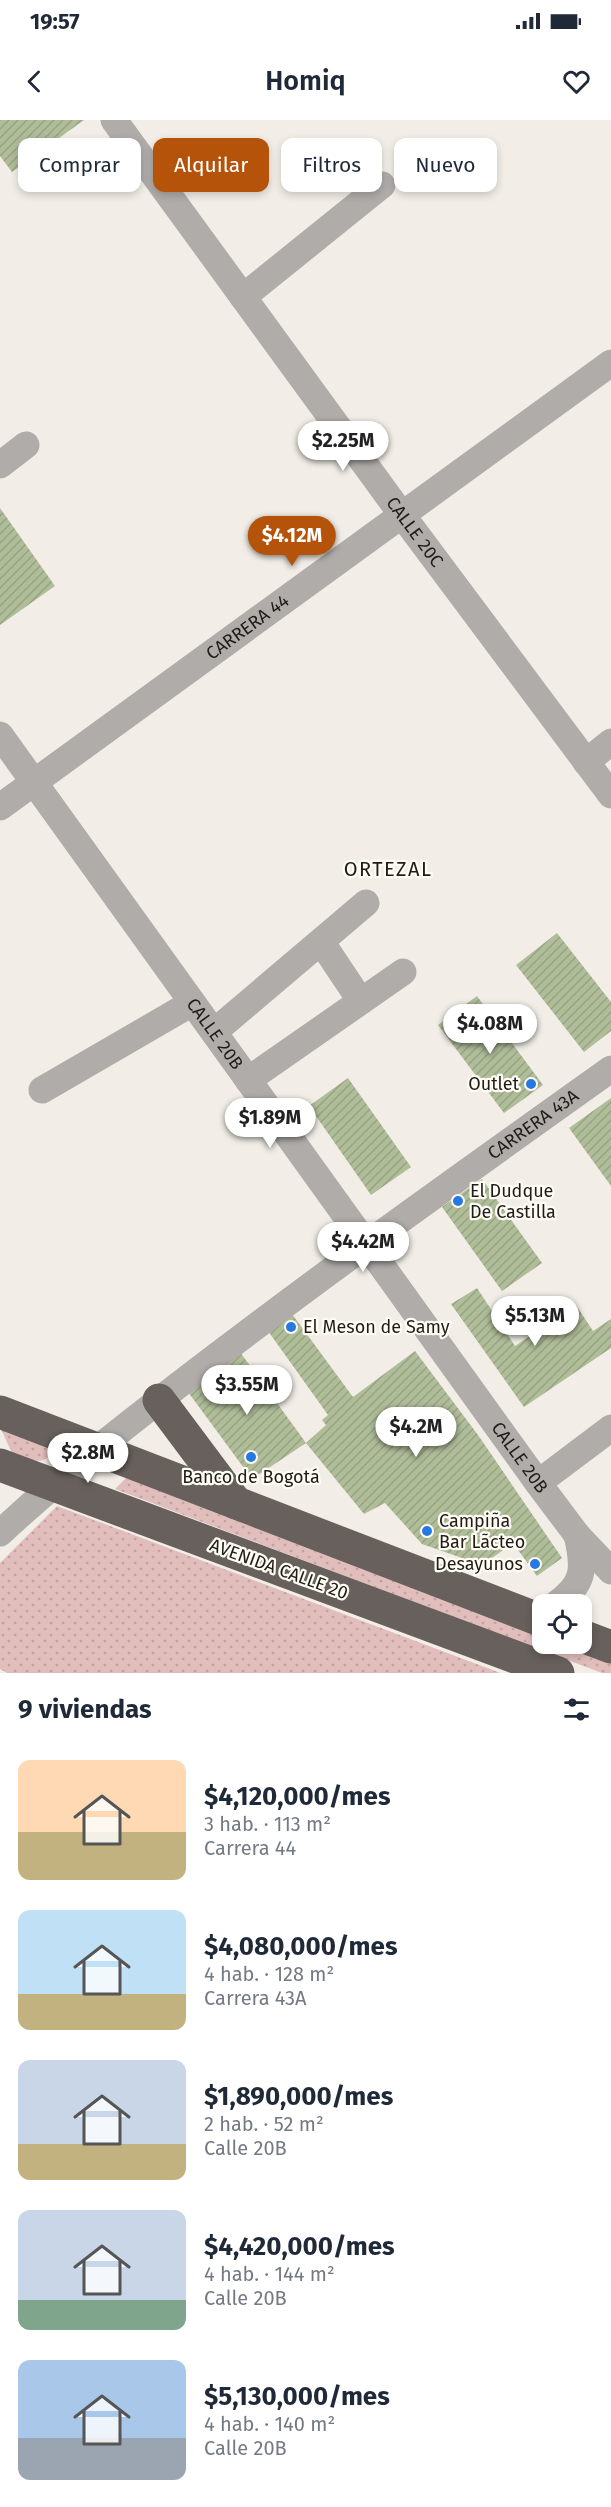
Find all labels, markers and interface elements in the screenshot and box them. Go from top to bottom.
text: 19:57 [30,8,79,35]
icon: back [18,65,51,98]
text: Homiq [265,65,346,97]
icon: heart [560,65,593,98]
chip: Comprar [18,138,141,192]
chip: Alquilar [153,138,269,192]
chip: Filtros [281,138,382,192]
chip: Nuevo [394,138,497,192]
pin: $2.25M [294,421,392,472]
text: $2.25M [312,428,374,452]
street label: CALLE 20C [381,493,448,571]
pin: $4.12M [243,516,341,567]
text: $4.12M [262,523,322,547]
street label: CARRERA 44 [202,589,294,665]
district label: ORTEZAL [344,857,432,881]
street label: CALLE 20B [182,994,248,1074]
pin: $4.08M [441,1004,539,1055]
text: $4.08M [457,1011,523,1035]
place label: Outlet [468,1073,519,1095]
marker: Outlet [524,1077,538,1091]
street label: CARRERA 43A [483,1084,583,1164]
pin: $1.89M [221,1098,319,1149]
text: $1.89M [239,1105,301,1129]
place label: El Dudque De Castilla [470,1180,556,1223]
marker: El Dudque De Castilla [451,1194,465,1208]
pin: $4.42M [314,1222,412,1273]
text: $4.42M [331,1229,395,1253]
pin: $5.13M [486,1296,584,1347]
text: $5.13M [505,1303,565,1327]
place label: El Meson de Samy [303,1316,450,1338]
marker: El Meson de Samy [284,1320,298,1334]
pin: $3.55M [198,1365,296,1416]
text: $3.55M [215,1372,279,1396]
pin: $4.2M [374,1407,458,1458]
text: $4.2M [389,1414,443,1438]
street label: CALLE 20B [487,1418,553,1498]
pin: $2.8M [46,1433,130,1484]
text: $2.8M [61,1440,115,1464]
marker: Banco de Bogotá [244,1450,258,1464]
place label: Banco de Bogotá [182,1466,320,1488]
place label: Campiña Bar Lãcteo [439,1510,525,1553]
marker: Campiña Bar Lãcteo [420,1524,434,1538]
street label: AVENIDA CALLE 20 [207,1534,351,1604]
place label: Desayunos [435,1553,523,1575]
marker: Desayunos [528,1557,542,1571]
map controls [532,1594,592,1654]
button: locate [532,1594,592,1654]
icon: filters [560,1693,593,1726]
text: 9 viviendas [18,1694,152,1725]
text: $4,120,000/mes [204,1781,390,1812]
icon: home [66,1784,138,1856]
text: 3 hab. · 113 m² [204,1812,331,1836]
text: Carrera 44 [204,1836,296,1860]
text: $4,080,000/mes [204,1931,398,1962]
icon: home [66,1934,138,2006]
text: 4 hab. · 128 m² [204,1962,334,1986]
text: Carrera 43A [204,1986,307,2010]
text: $1,890,000/mes [204,2081,393,2112]
icon: home [66,2084,138,2156]
text: 2 hab. · 52 m² [204,2112,324,2136]
text: Calle 20B [204,2136,287,2160]
text: $4,420,000/mes [204,2231,395,2262]
icon: home [66,2234,138,2306]
text: 4 hab. · 144 m² [204,2262,335,2286]
text: Calle 20B [204,2286,287,2310]
text: $5,130,000/mes [204,2381,390,2412]
icon: home [66,2384,138,2456]
text: 4 hab. · 140 m² [204,2412,335,2436]
text: Calle 20B [204,2436,287,2460]

